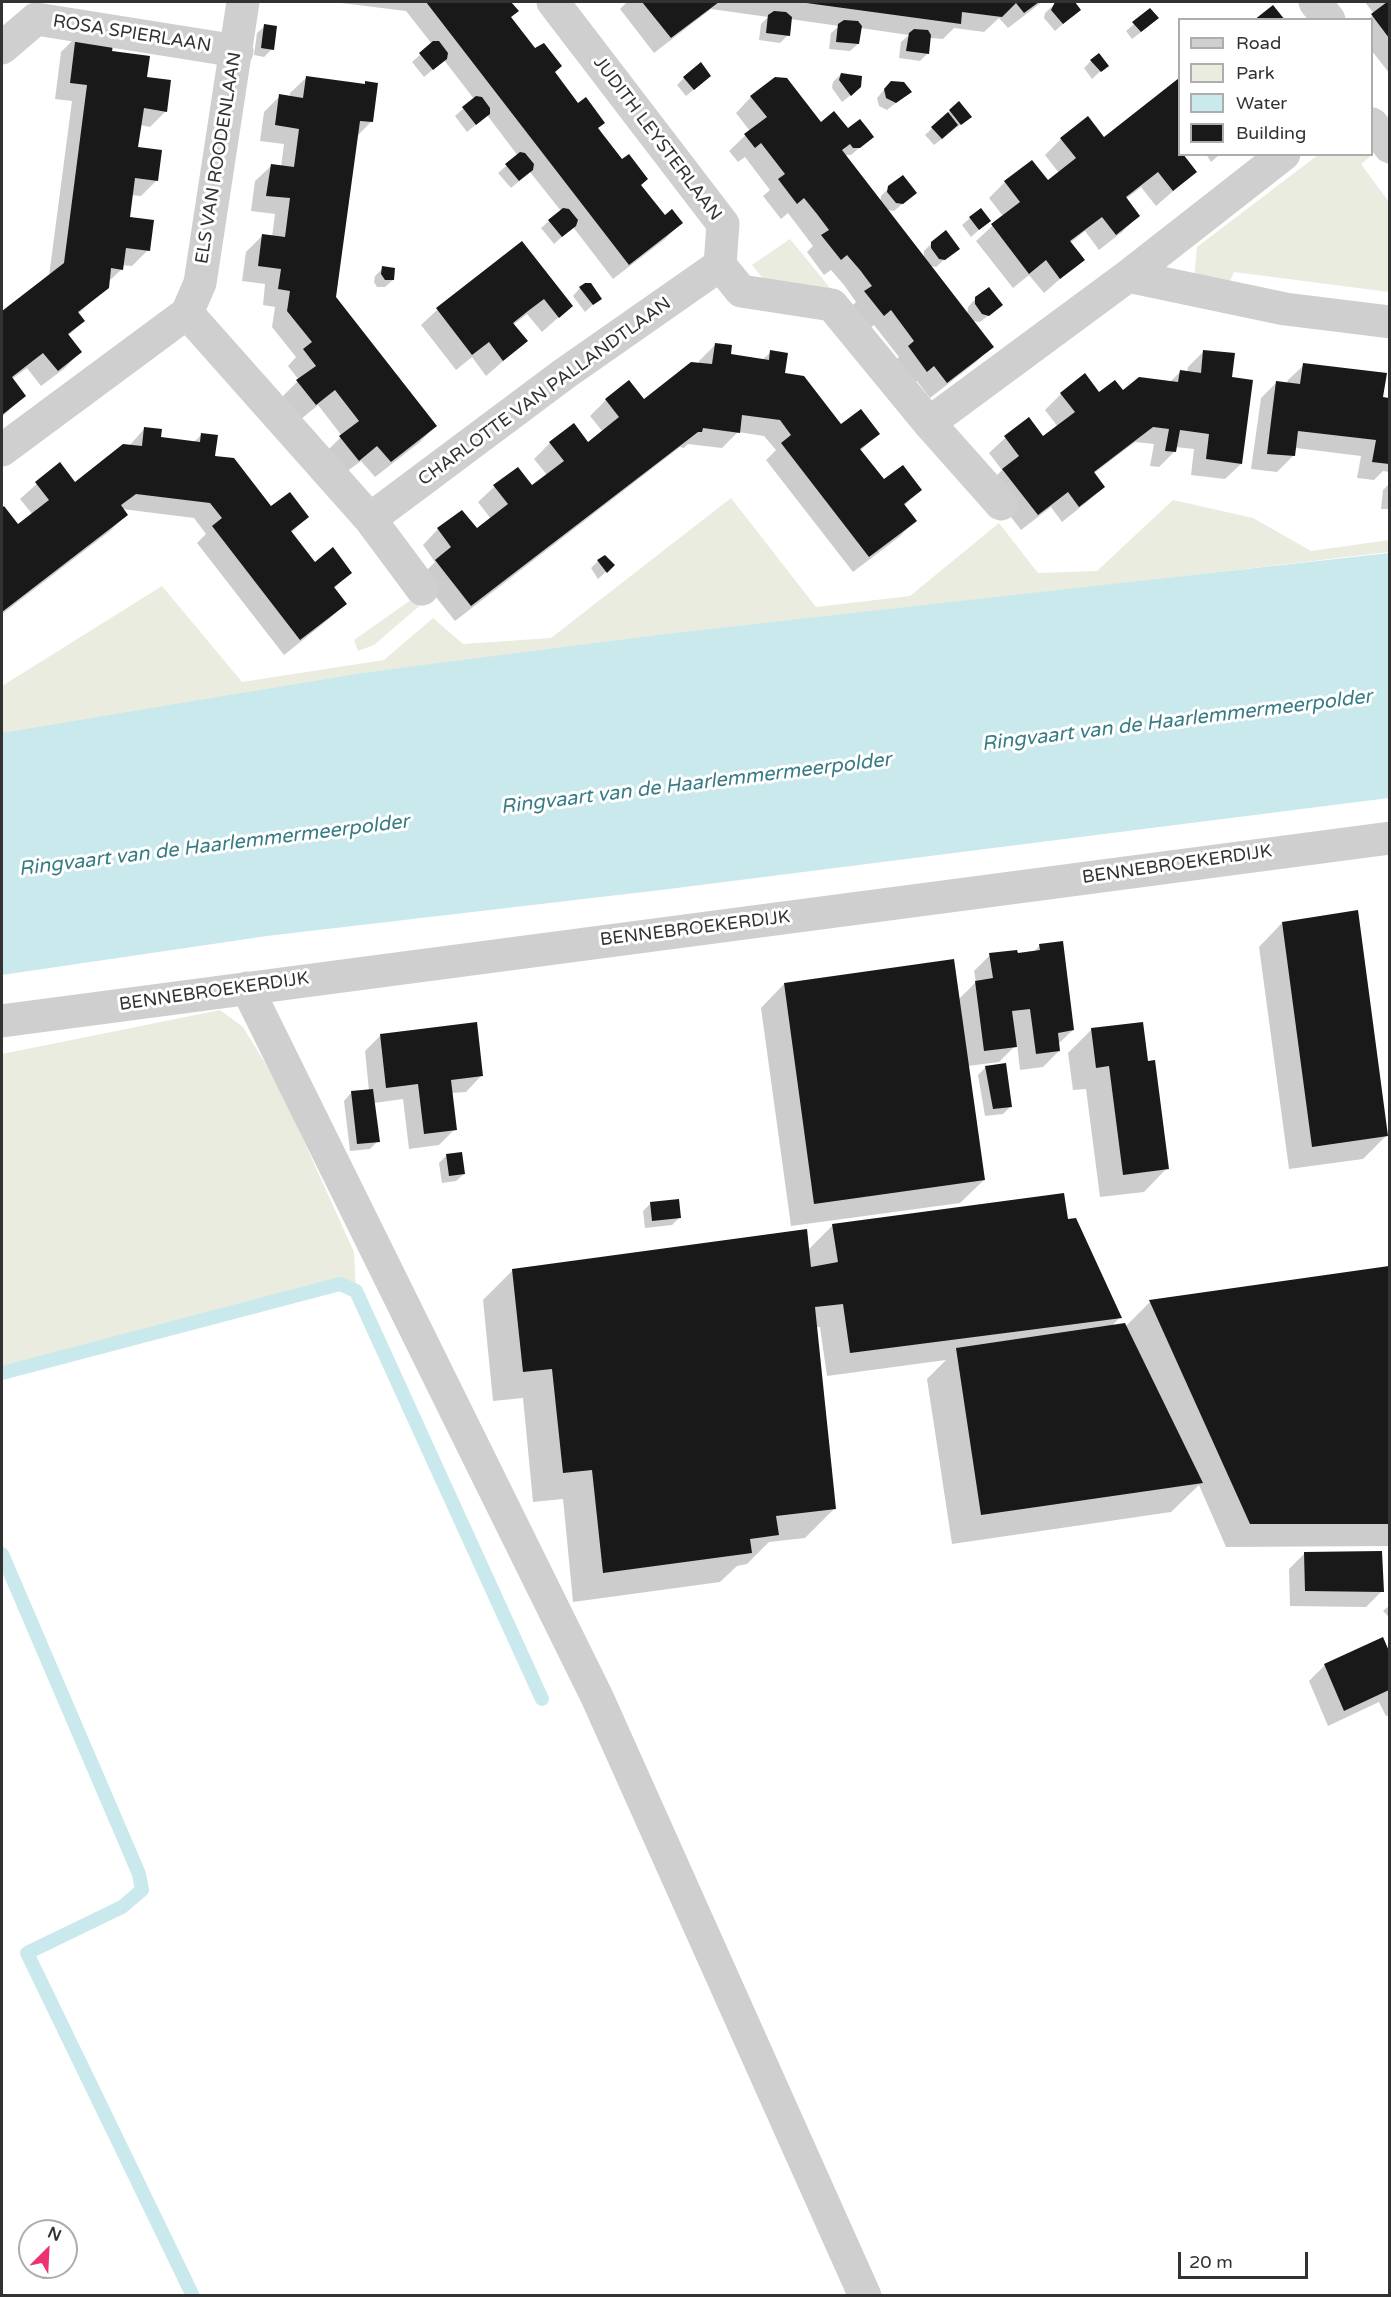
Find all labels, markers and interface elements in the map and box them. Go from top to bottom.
street label: ROSA SPIERLAAN [51,11,213,57]
legend [1178,18,1373,156]
text: Road [1236,32,1281,54]
street label: ELS VAN ROODENLAAN [192,50,246,266]
street label: JUDITH LEYSTERLAAN [588,53,726,225]
text: Park [1236,62,1274,84]
text: Water [1236,92,1287,114]
text: Building [1236,122,1306,144]
street label: CHARLOTTE VAN PALLANDTLAAN [414,293,676,491]
water label: Ringvaart van de Haarlemmermeerpolder [981,685,1373,757]
water label: Ringvaart van de Haarlemmermeerpolder [500,748,892,820]
water label: Ringvaart van de Haarlemmermeerpolder [18,810,410,882]
street label: BENNEBROEKERDIJK [1081,841,1273,889]
street label: BENNEBROEKERDIJK [599,907,791,951]
street label: BENNEBROEKERDIJK [118,968,310,1016]
north arrow [18,2219,78,2279]
text: N [45,2223,64,2246]
scale bar [1181,2240,1312,2278]
text: 20 m [1189,2251,1233,2273]

